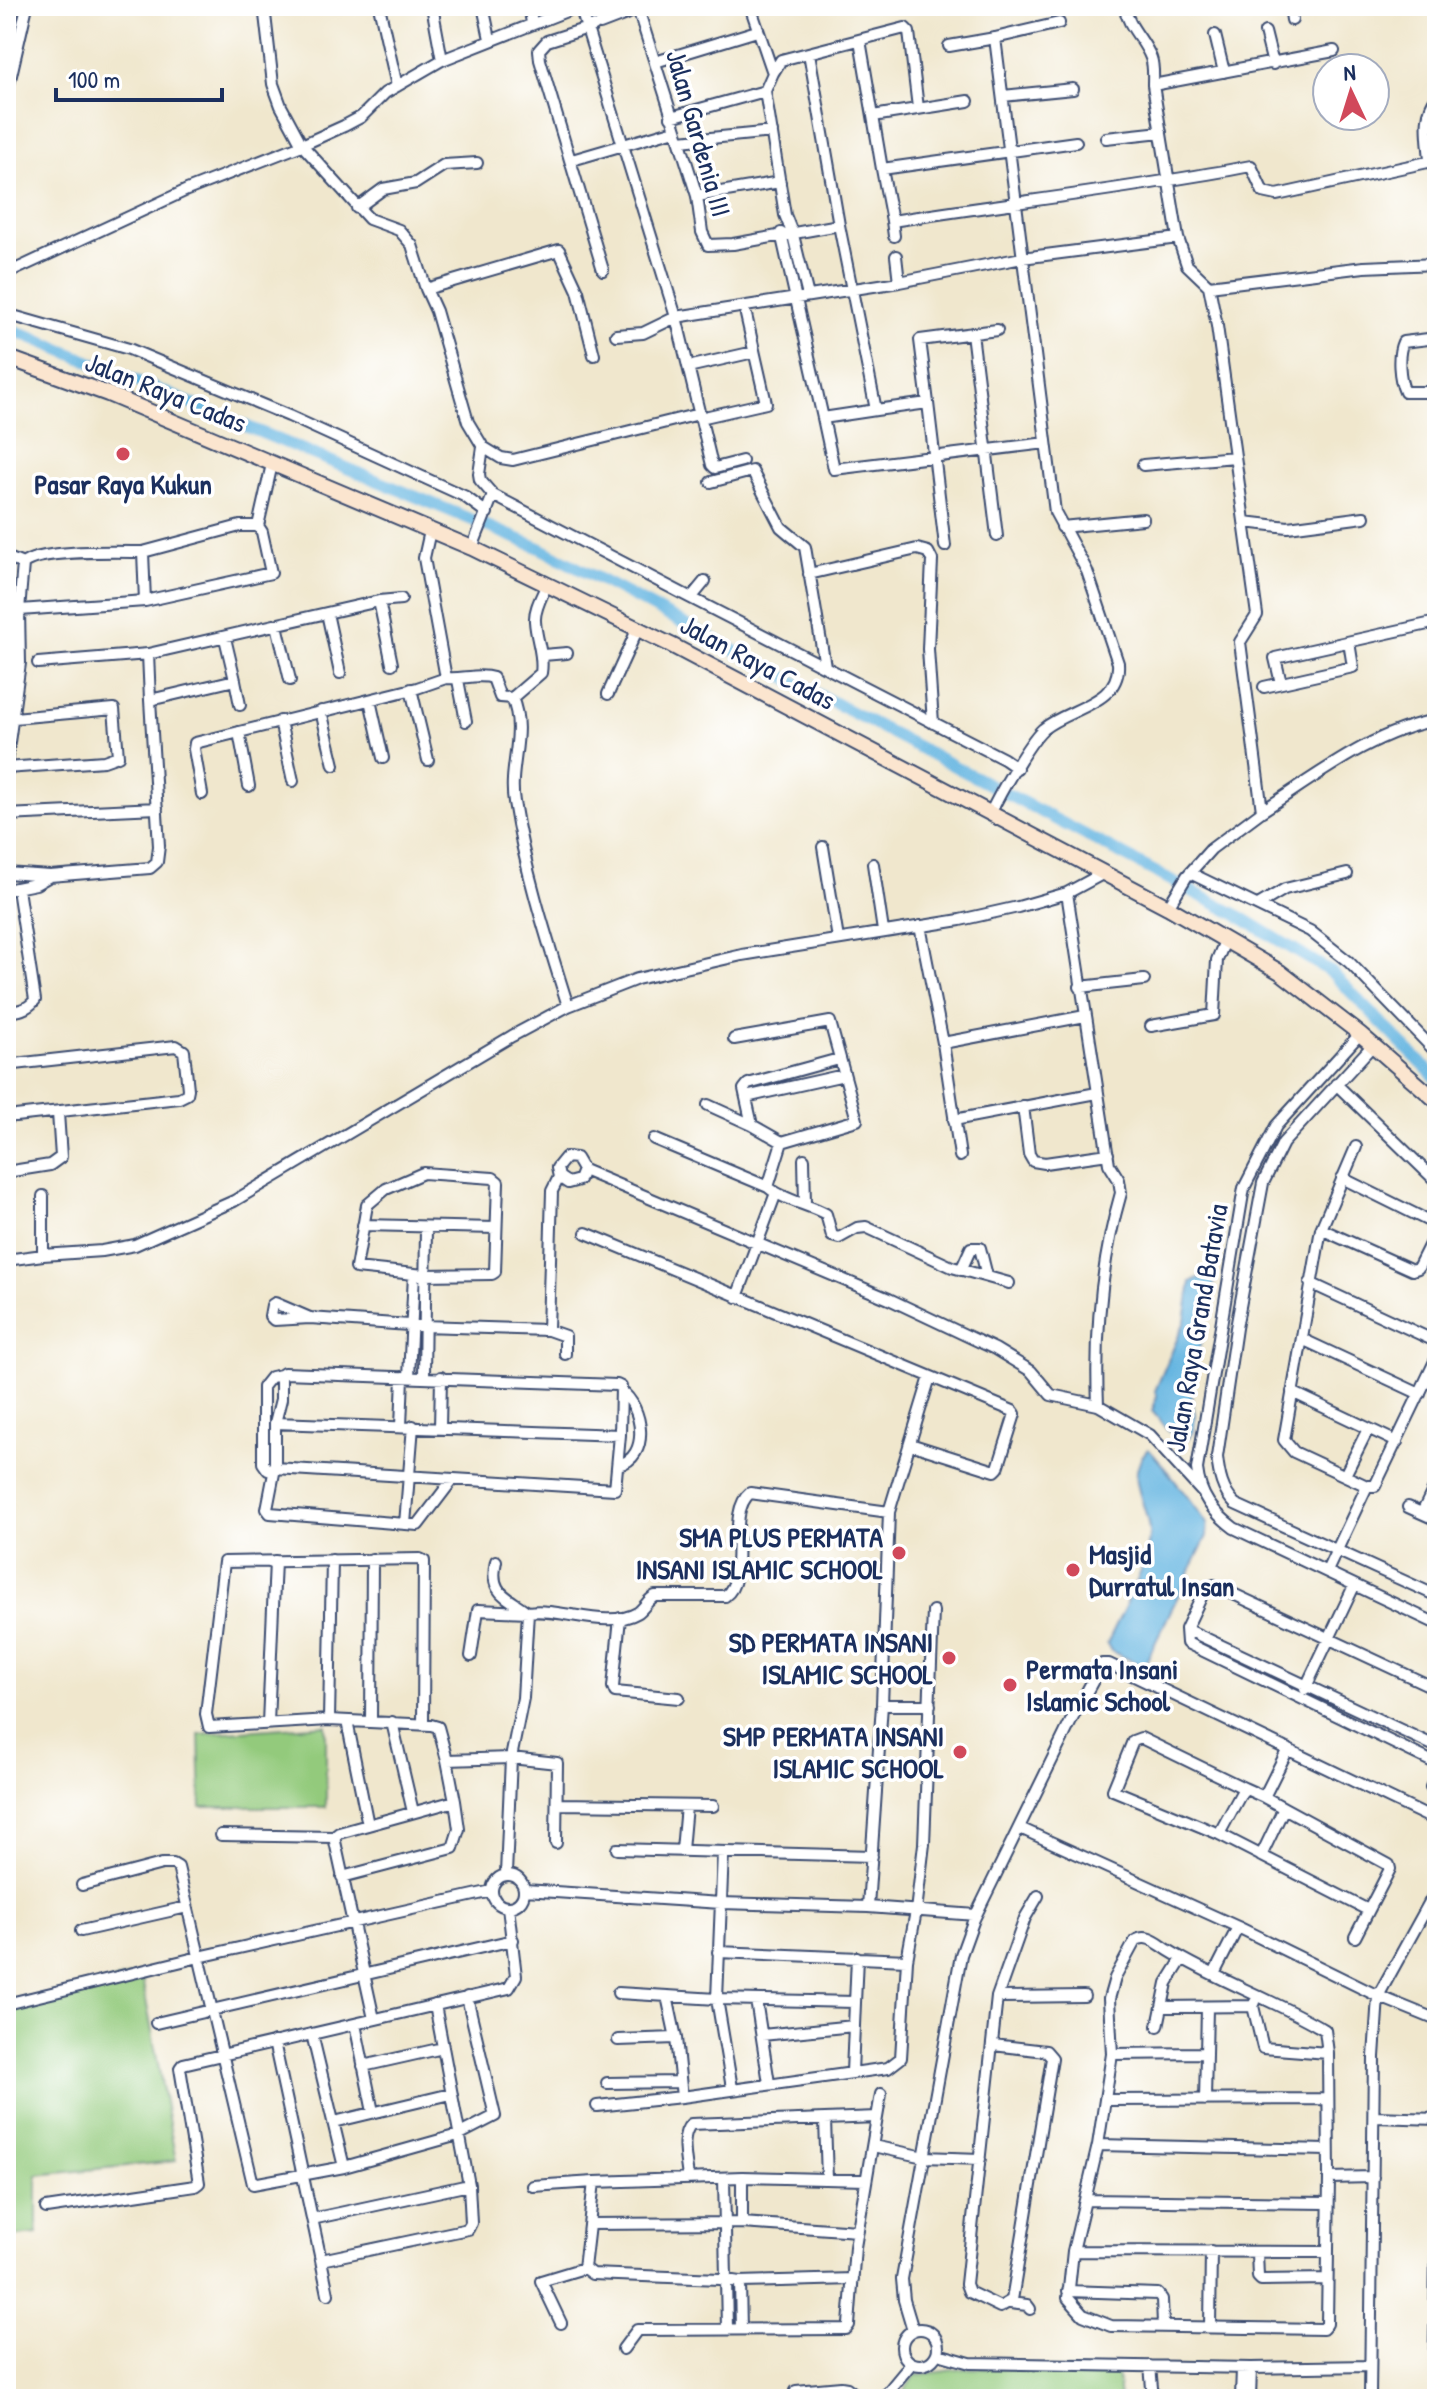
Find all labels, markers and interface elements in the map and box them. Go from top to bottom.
street label: Jalan Gardenia III [657,45,741,221]
scale bar [56,52,222,102]
north arrow [1311,52,1391,132]
text: N [1343,57,1357,87]
text: 100 m [68,63,120,95]
street label: Jalan Raya Cadas [80,342,252,442]
marker: Pasar Raya Kukun [114,445,132,463]
place label: Pasar Raya Kukun [34,465,212,504]
street label: Jalan Raya Cadas [674,605,842,719]
street label: Jalan Raya Grand Batavia [1155,1201,1237,1455]
place label: SMA PLUS PERMATA INSANI ISLAMIC SCHOOL [636,1518,884,1588]
place label: Masjid Durratul Insan [1089,1535,1234,1605]
marker: SMA PLUS PERMATA INSANI ISLAMIC SCHOOL [890,1544,908,1562]
marker: Masjid Durratul Insan [1064,1561,1082,1579]
place label: SD PERMATA INSANI ISLAMIC SCHOOL [729,1623,934,1693]
marker: SD PERMATA INSANI ISLAMIC SCHOOL [940,1649,958,1667]
place label: Permata Insani Islamic School [1026,1650,1178,1720]
marker: Permata Insani Islamic School [1001,1676,1019,1694]
place label: SMP PERMATA INSANI ISLAMIC SCHOOL [723,1717,945,1787]
marker: SMP PERMATA INSANI ISLAMIC SCHOOL [951,1743,969,1761]

